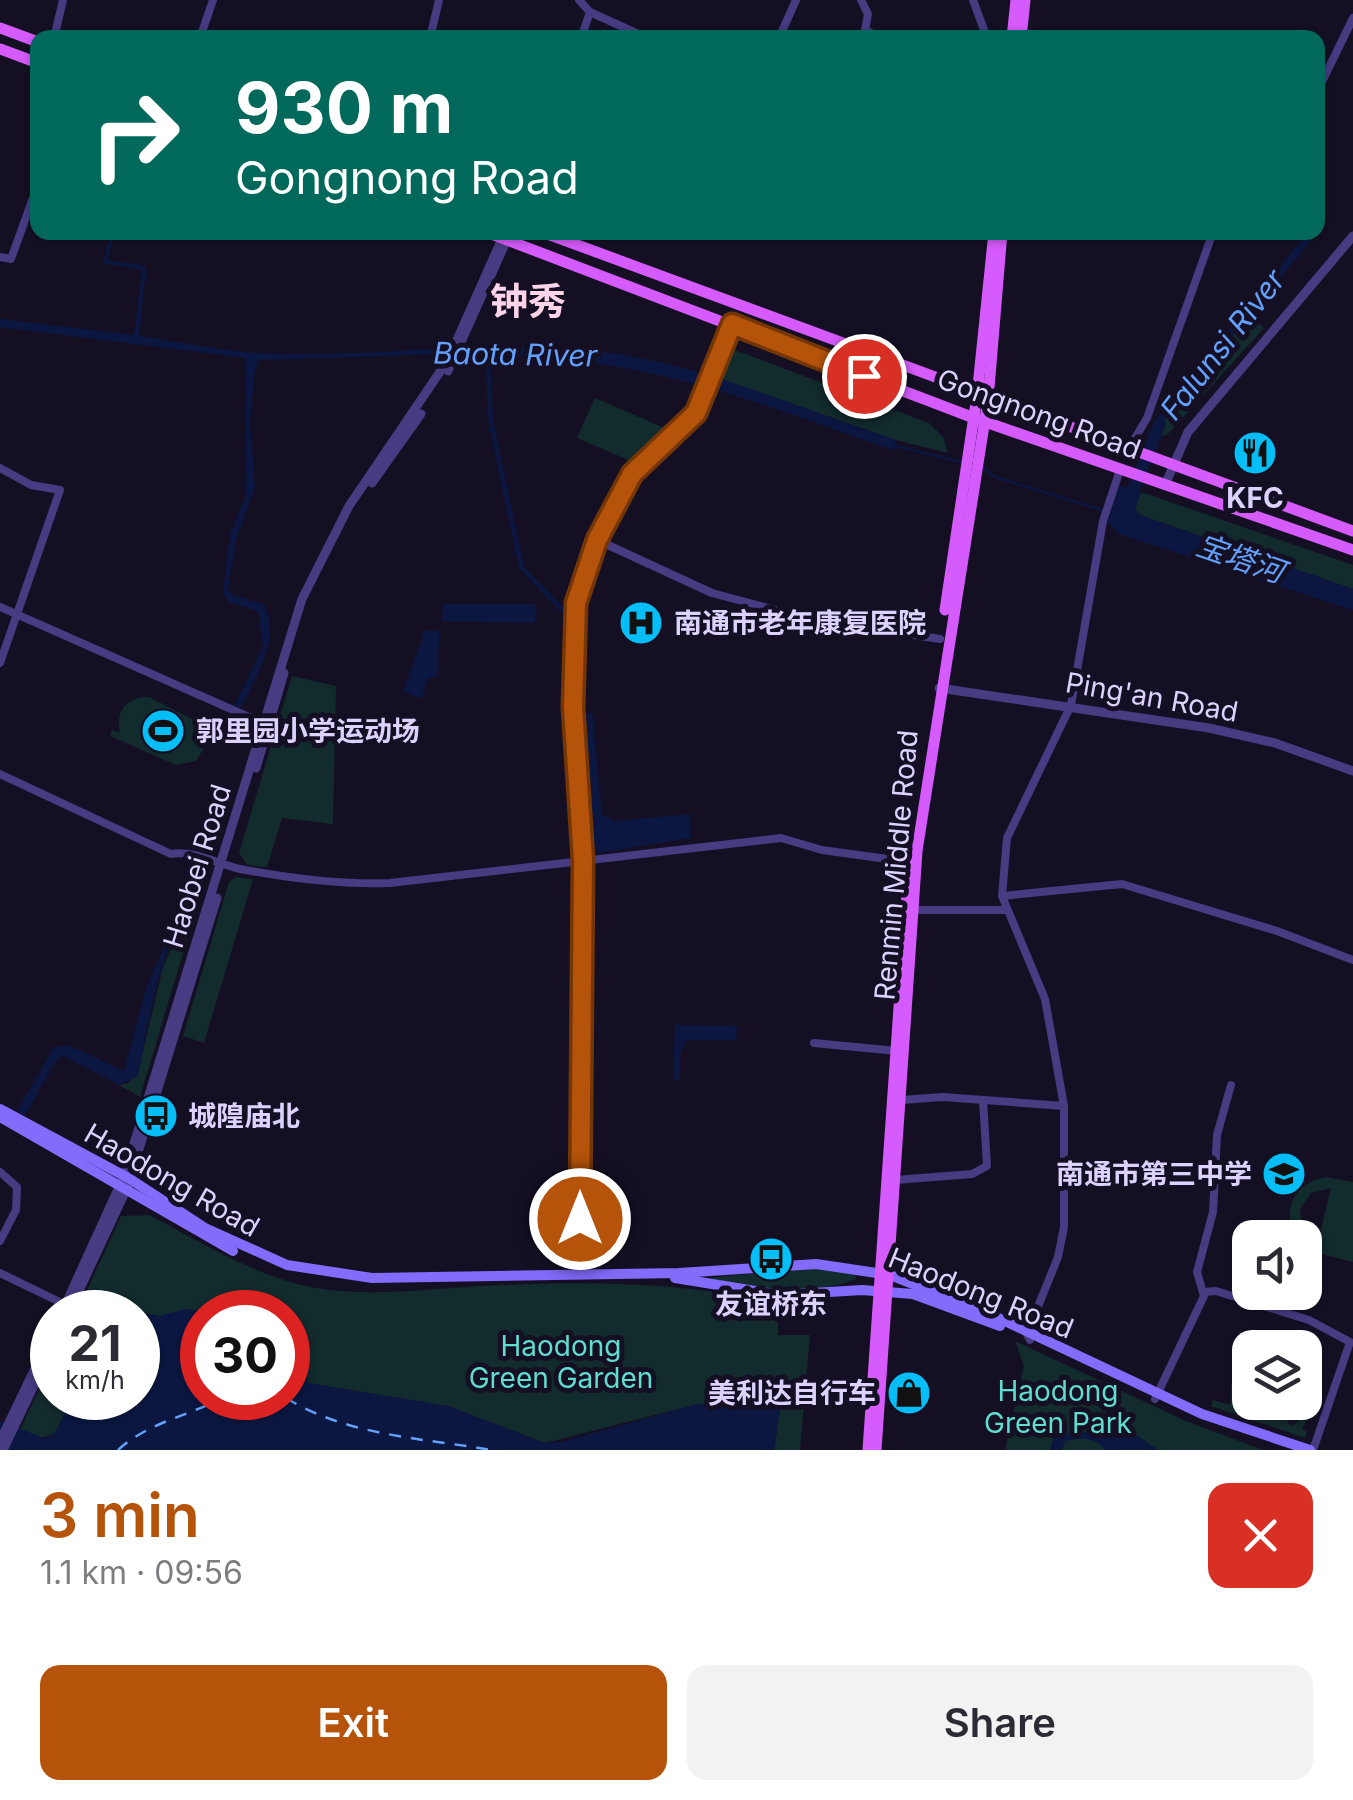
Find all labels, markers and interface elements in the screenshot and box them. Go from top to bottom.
text: 930 m [235,65,453,150]
icon: right [70,70,200,200]
text: Gongnong Road [235,150,579,205]
water label: Falunsi River [1152,262,1292,427]
district label: 钟秀 [490,278,566,324]
pin [822,334,907,419]
water label: Baota River [433,335,598,373]
icon: arrive [837,349,892,404]
street label: Gongnong Road [933,361,1145,467]
restaurant icon: KFC [1232,430,1278,476]
place label: KFC [1226,481,1284,515]
water label: 宝塔河 [1192,526,1293,591]
hospital icon: 南通市老年康复医院 [618,600,664,646]
place label: 南通市老年康复医院 [674,606,926,640]
street label: Ping'an Road [1063,665,1241,729]
sports icon: 郭里园小学运动场 [140,708,186,754]
place label: 郭里园小学运动场 [196,714,420,748]
street label: Renmin Middle Road [867,728,925,1002]
street label: Haobei Road [156,780,238,952]
bus stop icon: 城隍庙北 [133,1093,179,1139]
place label: 城隍庙北 [188,1099,300,1133]
street label: Haodong Road [78,1116,266,1244]
school or university icon: 南通市第三中学 [1261,1151,1307,1197]
place label: 南通市第三中学 [1056,1157,1252,1191]
position arrow [528,1167,632,1271]
map controls [1232,1220,1322,1420]
button: sound [1232,1220,1322,1310]
bus stop icon: 友谊桥东 [748,1236,794,1282]
street label: Haodong Road [884,1240,1078,1346]
place label: 友谊桥东 [715,1287,827,1321]
speed limit sign: 30 [180,1290,310,1420]
text: 21 [68,1313,122,1373]
park label: Haodong Green Garden [469,1329,653,1395]
button: layers [1232,1330,1322,1420]
text: km/h [65,1365,125,1395]
shop icon: 美利达自行车 [886,1370,932,1416]
park label: Haodong Green Park [984,1374,1132,1440]
place label: 美利达自行车 [708,1376,876,1410]
text: 3 min [40,1479,200,1551]
button: close [1208,1483,1313,1588]
text: 1.1 km · 09:56 [40,1553,243,1592]
button: Exit [40,1665,667,1780]
button: Share [687,1665,1313,1780]

